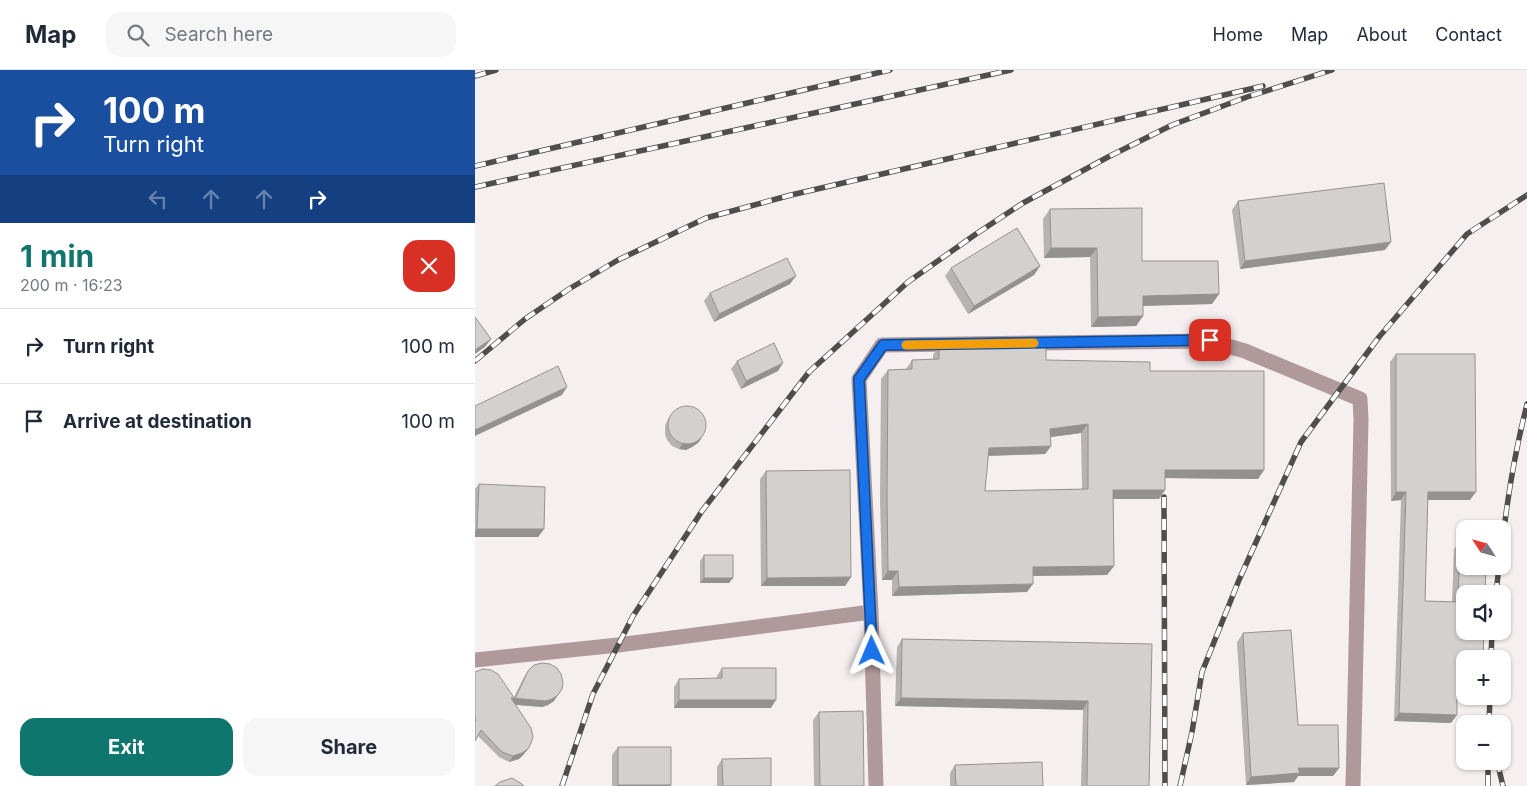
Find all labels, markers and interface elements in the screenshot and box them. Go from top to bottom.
search box [106,12,456,57]
text: Map [25,20,76,49]
icon: search [124,21,152,49]
text: Search here [164,23,273,46]
text: Home [1213,24,1263,45]
text: Map [1291,24,1328,45]
text: About [1356,24,1407,45]
text: Contact [1435,24,1502,45]
text: 100 m [103,89,206,131]
icon: right [20,90,85,155]
text: Turn right [103,131,204,157]
icon: left [144,185,172,213]
icon: ahead [197,185,225,213]
icon: ahead [250,185,278,213]
icon: right [303,185,331,213]
text: 1 min [20,238,94,274]
button: close [403,240,455,292]
text: 200 m · 16:23 [20,275,123,295]
pin [1189,319,1231,361]
icon: arrive [1196,326,1224,354]
icon: right [20,332,48,360]
text: Turn right [63,335,154,358]
text: 100 m [401,335,455,358]
icon: arrive [20,407,48,435]
text: Arrive at destination [63,410,252,433]
text: 100 m [401,410,455,433]
north arrow [1456,520,1511,575]
map controls [1456,520,1511,770]
button: sound [1456,585,1511,640]
position arrow [845,624,897,676]
button: + [1456,650,1511,705]
button: − [1456,715,1511,770]
button: Exit [20,718,233,776]
button: Share [243,718,455,776]

